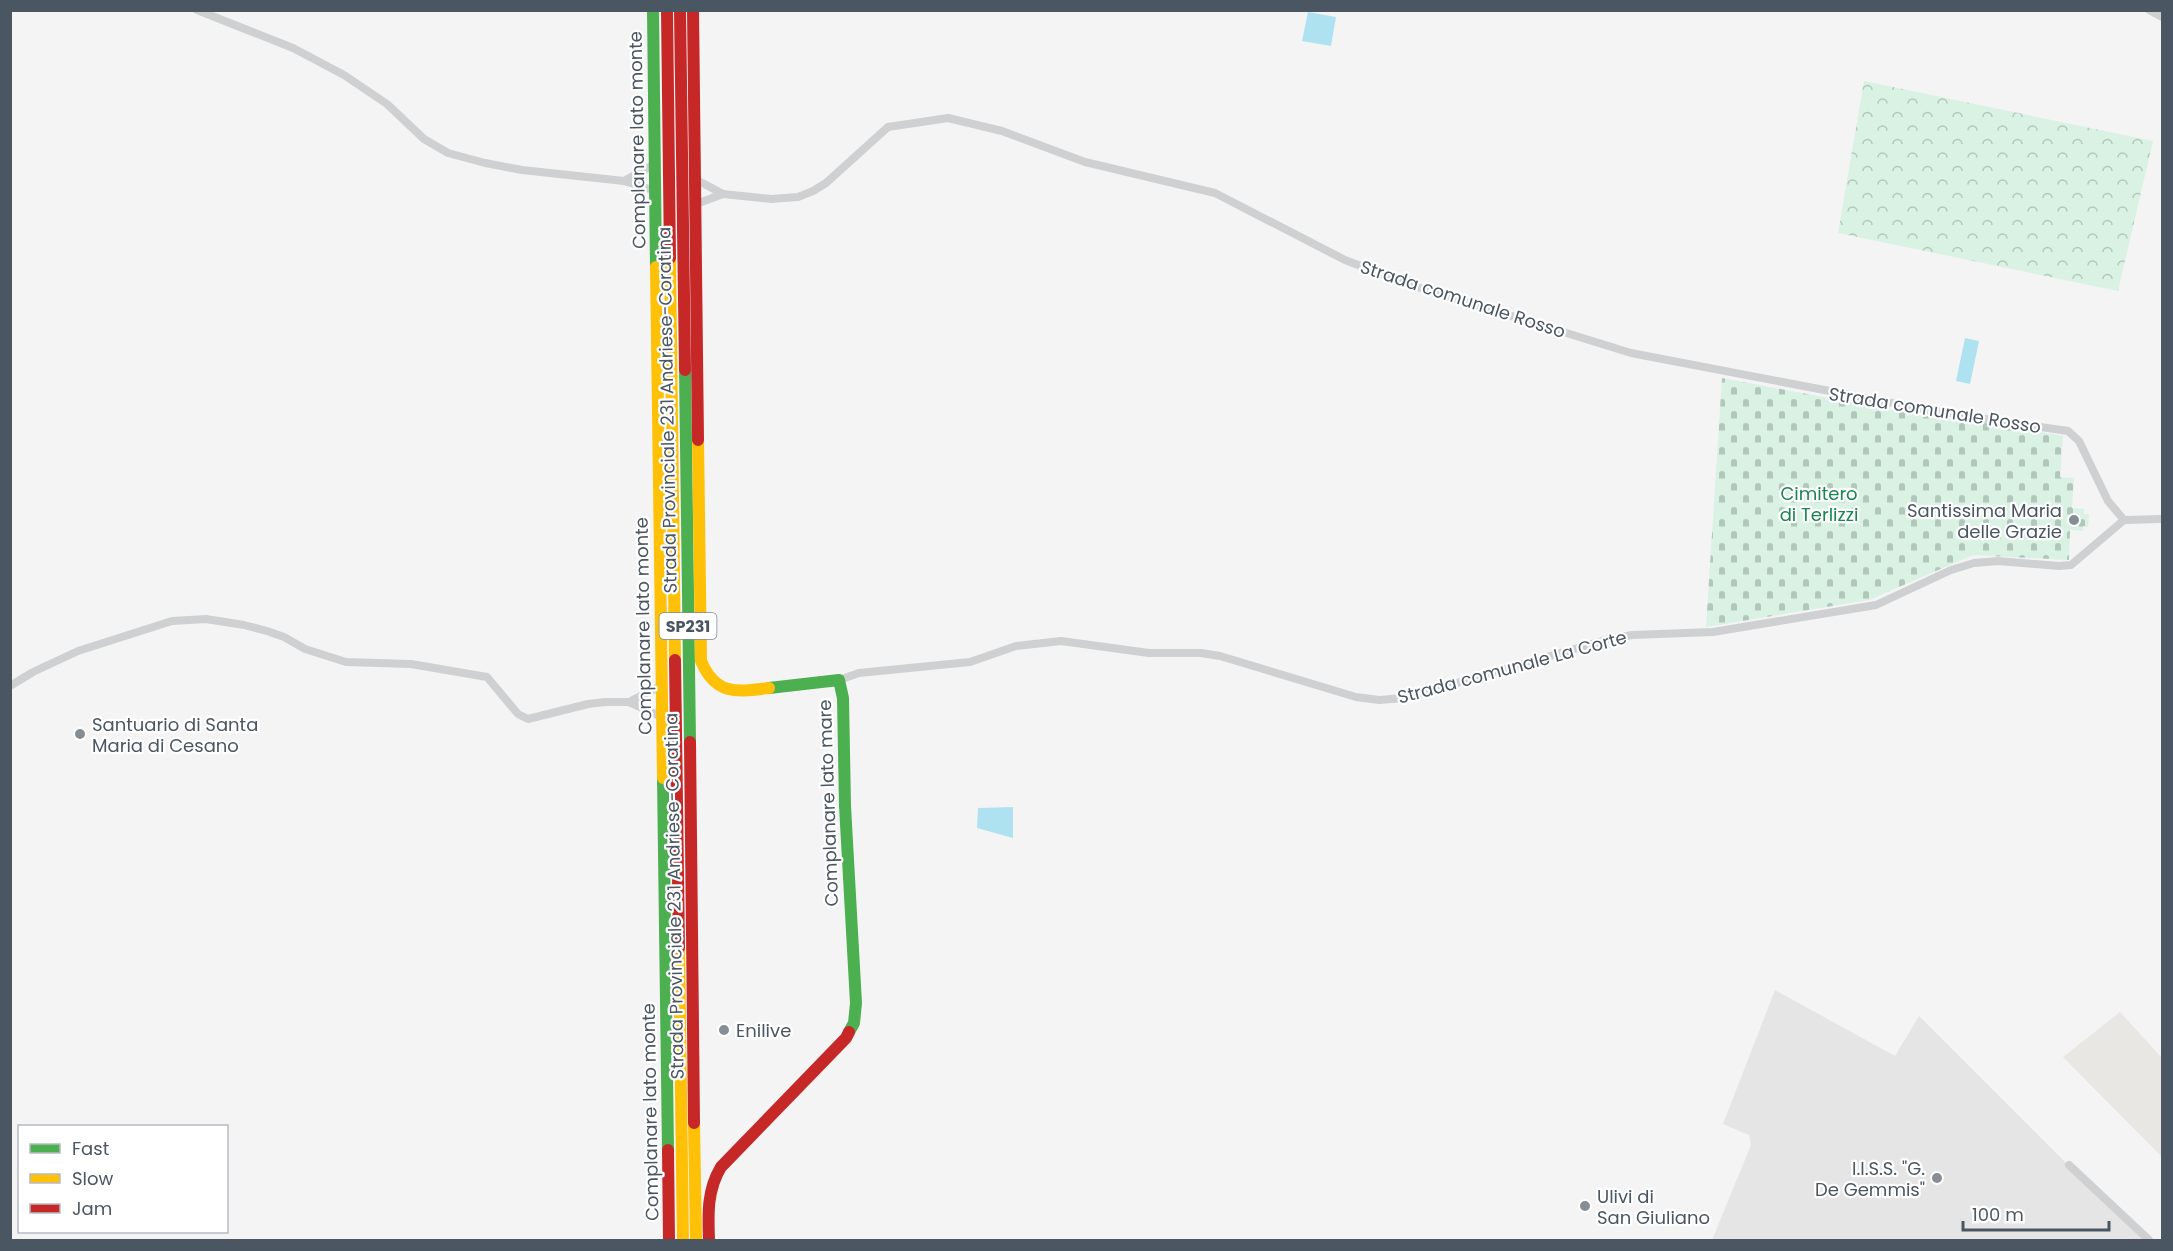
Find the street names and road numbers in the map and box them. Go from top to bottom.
street label: Complanare lato monte [623,31,651,249]
street label: Strada Provinciale 231 Andriese-Coratina [651,226,683,594]
street label: Strada comunale Rosso [1357,254,1569,344]
street label: Strada comunale Rosso [1827,381,2043,439]
street label: Complanare lato monte [629,517,657,735]
road number: SP231 [660,613,716,639]
street label: Strada comunale La Corte [1395,624,1629,710]
street label: Complanare lato mare [812,699,844,907]
street label: Strada Provinciale 231 Andriese-Coratina [658,712,690,1080]
street label: Complanare lato monte [636,1003,664,1221]

